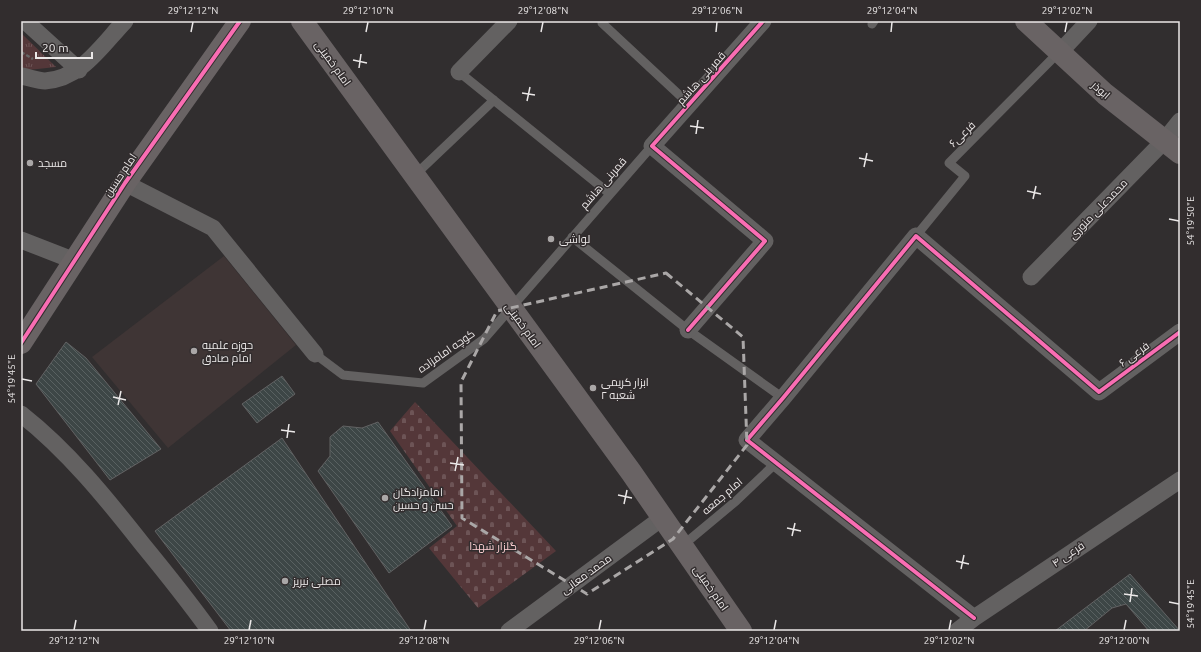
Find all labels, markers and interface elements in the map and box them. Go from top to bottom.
text: 29°12'12"N [168,5,218,16]
text: 29°12'10"N [343,5,393,16]
text: 29°12'08"N [518,5,568,16]
text: 29°12'06"N [692,5,742,16]
text: 29°12'04"N [867,5,917,16]
text: 29°12'02"N [1042,5,1092,16]
scale bar [36,34,92,60]
street label: امام خمینی [311,38,353,89]
text: 20 m [42,41,69,54]
street label: قمر بنی هاشم [674,49,729,108]
street label: ابوذر [1088,78,1113,102]
street label: فرعی۶ [947,119,978,150]
street label: امام حسین [101,151,140,200]
street label: قمربنی هاشم [577,155,630,212]
place label: مسجد [38,157,67,169]
marker: مسجد [25,158,35,168]
street label: محمدعلی منوری [1066,177,1130,242]
text: 54°19'50"E [1185,196,1196,246]
place label: لواشی [559,233,590,246]
marker: لواشی [546,234,556,244]
street label: امام خمینی [501,300,543,351]
street label: کوچه امامزاده [415,327,477,376]
place label: حوزه علمیه امام صادق [202,339,253,366]
street label: فرعی ۶ [1117,339,1152,370]
marker: حوزه علمیه امام صادق [189,346,199,356]
text: 54°19'45"E [6,354,17,404]
place label: ابزار کریمی شعبه ۲ [601,376,649,401]
marker: ابزار کریمی شعبه ۲ [588,383,598,393]
street label: امام جمعه [699,475,746,518]
place label: امامزادگان حسن و حسین [393,486,454,512]
marker: امامزادگان حسن و حسین [380,493,390,503]
street label: فرعی ۴ [1050,539,1087,570]
park label: گلزار شهدا [469,540,517,553]
street label: محمد معانی [558,552,614,597]
street label: امام خمینی [689,563,731,614]
place label: مصلی نیریز [292,575,341,588]
marker: مصلی نیریز [280,576,290,586]
text: 54°19'45"E [1185,579,1196,629]
text: 29°12'12"N [49,635,99,646]
text: 29°12'10"N [224,635,274,646]
text: 29°12'08"N [399,635,449,646]
text: 29°12'06"N [574,635,624,646]
text: 29°12'04"N [749,635,799,646]
text: 29°12'02"N [924,635,974,646]
text: 29°12'00"N [1099,635,1149,646]

